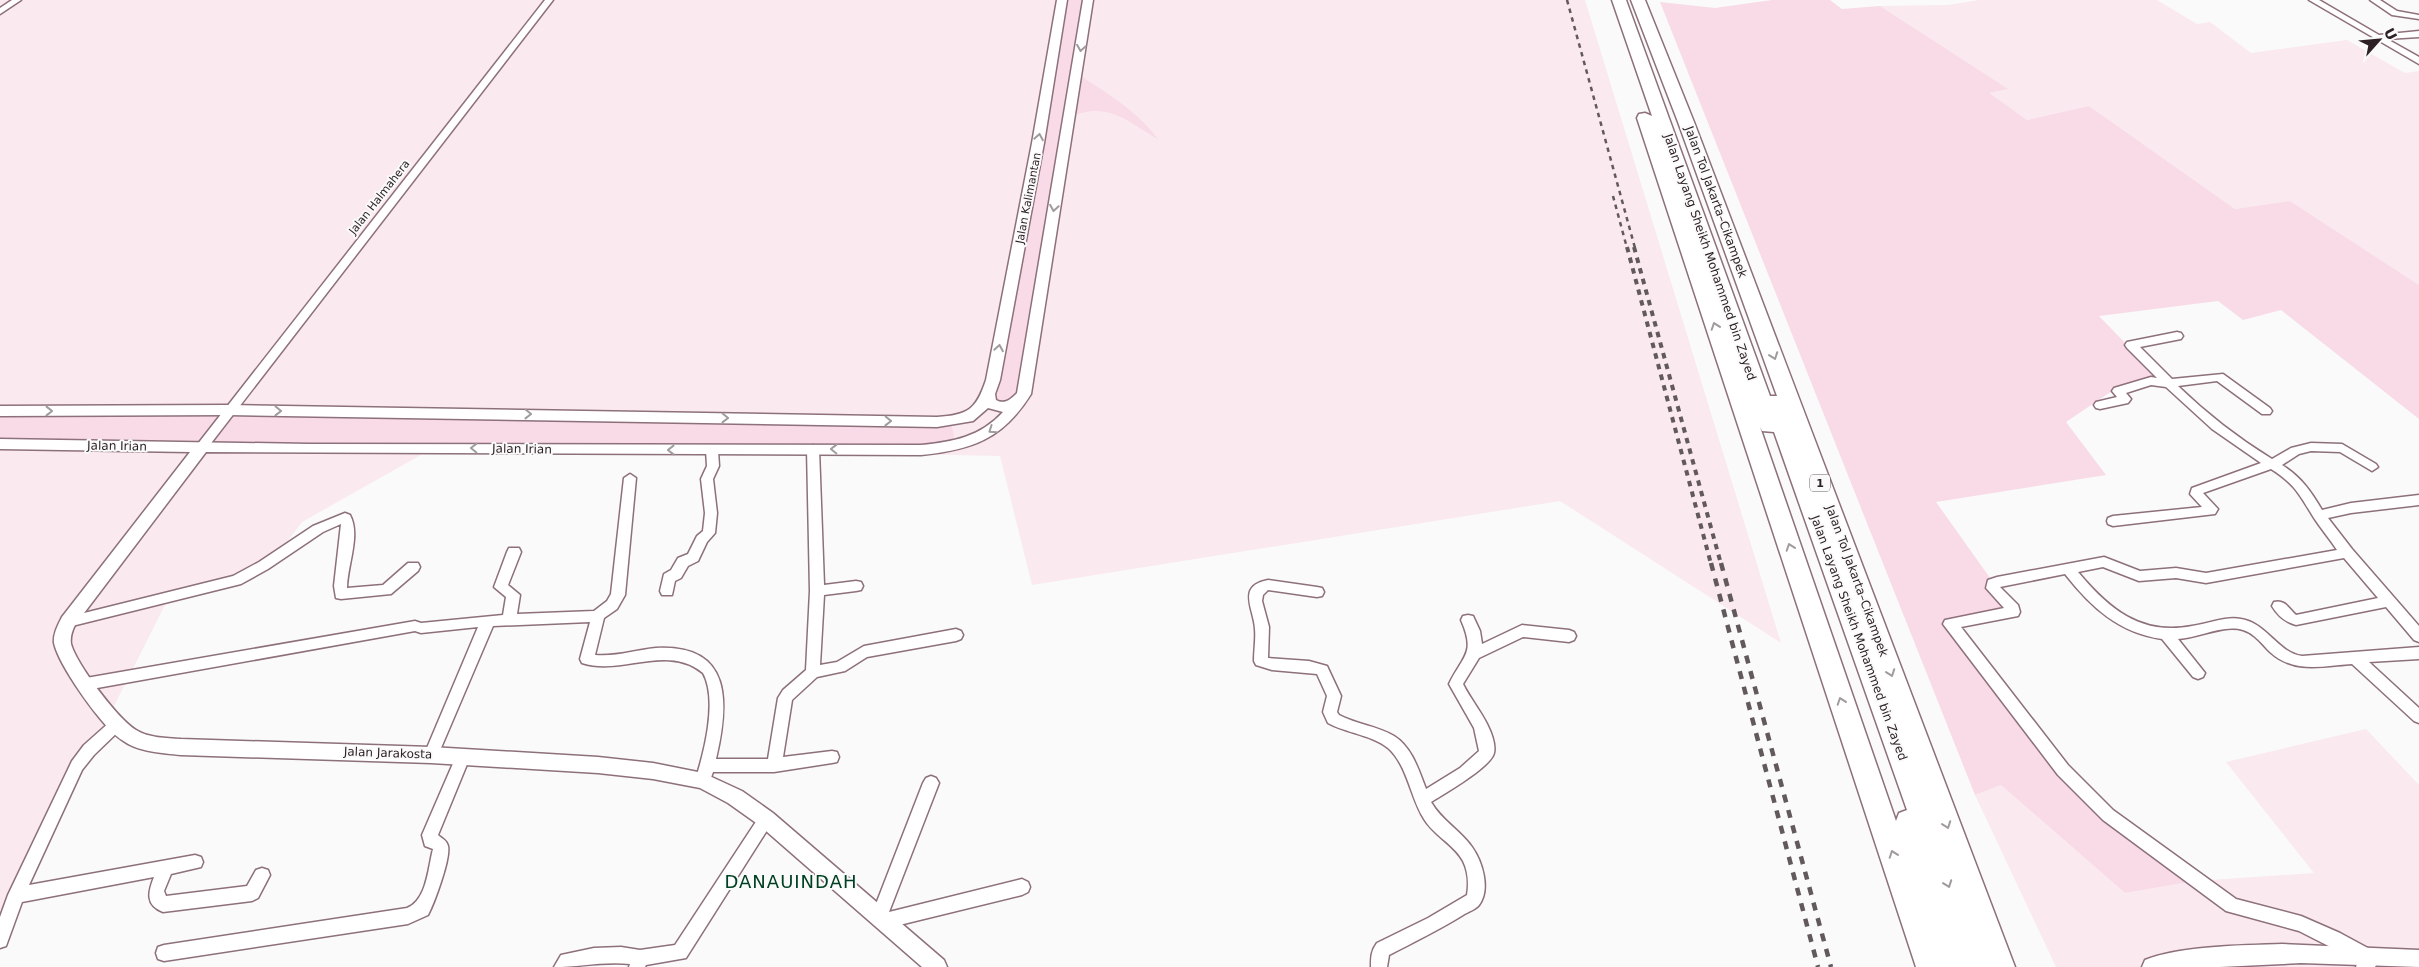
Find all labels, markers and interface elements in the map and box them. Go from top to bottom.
north arrow [2354,15,2404,65]
text: U [2381,25,2400,43]
one-way arrow [1076,44,1086,53]
street label: Jalan Tol Jakarta–Cikampek [1682,123,1750,280]
street label: Jalan Layang Sheikh Mohammed bin Zayed [1661,131,1759,382]
one-way arrow [1034,132,1044,141]
street label: Jalan Kalimantan [1013,151,1044,246]
street label: Jalan Halmahera [346,158,412,238]
one-way arrow [1049,205,1060,213]
one-way arrow [1711,323,1721,331]
one-way arrow [994,344,1004,352]
one-way arrow [1768,352,1778,360]
one-way arrow [45,406,53,416]
one-way arrow [274,406,282,416]
one-way arrow [524,409,532,419]
one-way arrow [722,413,729,423]
one-way arrow [884,416,892,426]
one-way arrow [988,424,998,433]
street label: Jalan Irian [86,438,147,454]
street label: Jalan Irian [491,441,552,457]
one-way arrow [469,443,477,453]
one-way arrow [829,444,837,455]
one-way arrow [667,445,674,455]
road number: 1 [1810,474,1830,492]
street label: Jalan Tol Jakarta–Cikampek [1823,502,1891,659]
street label: Jalan Layang Sheikh Mohammed bin Zayed [1808,513,1910,762]
one-way arrow [1785,543,1795,551]
one-way arrow [1885,668,1895,677]
one-way arrow [1837,697,1847,705]
street label: Jalan Jarakosta [343,744,432,762]
one-way arrow [1941,820,1951,829]
one-way arrow [1889,851,1899,859]
district label: DANAUINDAH [725,871,857,892]
one-way arrow [1942,880,1952,888]

